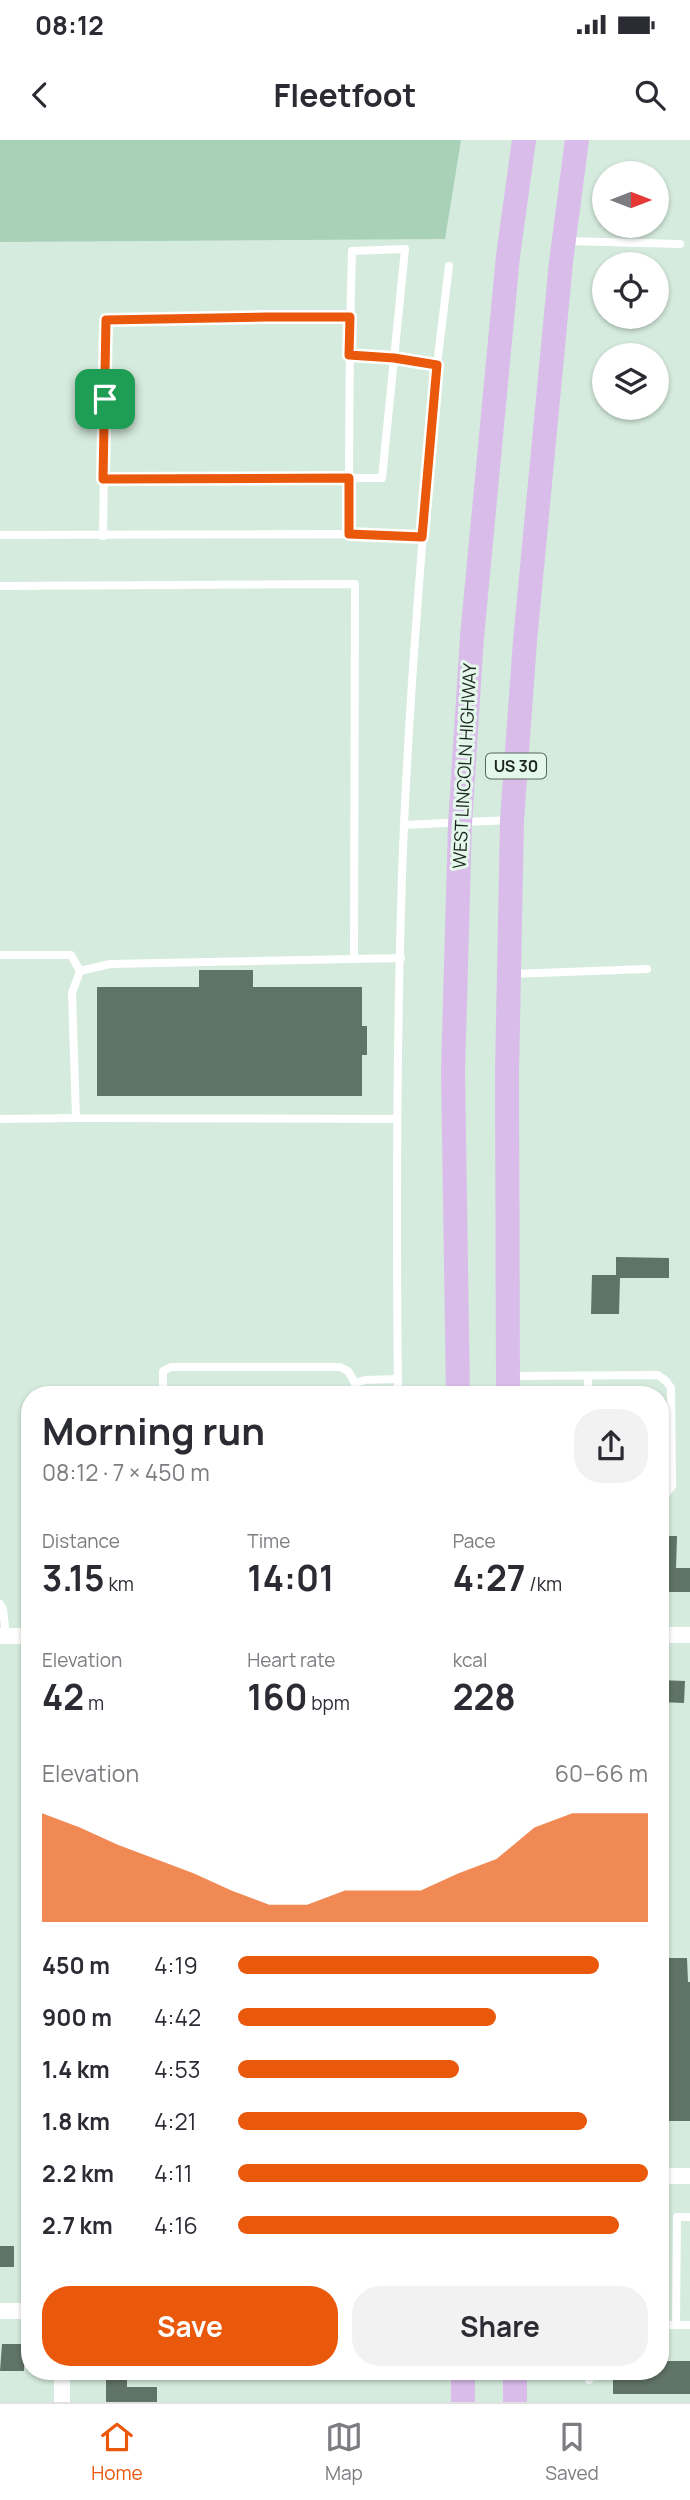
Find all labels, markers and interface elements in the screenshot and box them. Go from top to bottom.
text: 08:12 [35,7,104,43]
text: Fleetfoot [274,73,416,117]
icon: back [21,76,59,114]
icon: search [631,76,669,114]
north arrow [592,161,668,238]
map controls [592,161,669,420]
button: locate [592,252,669,329]
button: layers [592,343,669,420]
pin [75,369,135,429]
icon: arrive [86,380,124,418]
street label: WEST LINCOLN HIGHWAY [447,662,481,869]
road number: US 30 [486,754,546,778]
text: Morning run [42,1404,265,1456]
button: share [574,1409,648,1483]
text: 08:12 · 7 × 450 m [42,1456,210,1488]
text: Distance [42,1528,120,1554]
text: Time [247,1528,290,1554]
text: Pace [453,1528,496,1554]
text: 3.15 [42,1554,105,1602]
text: 14:01 [247,1554,334,1602]
text: 4:27 [453,1554,525,1602]
text: km [105,1571,134,1597]
text: /km [525,1571,562,1597]
text: Elevation [42,1647,122,1673]
text: Heart rate [247,1647,335,1673]
text: kcal [453,1647,487,1673]
text: 42 [42,1673,84,1721]
text: 160 [247,1673,307,1721]
text: 228 [453,1673,516,1721]
text: m [84,1690,104,1716]
text: bpm [307,1690,350,1716]
text: Elevation [42,1757,139,1789]
text: 60–66 m [555,1757,648,1789]
text: 450 m [42,1949,110,1981]
text: 4:19 [154,1949,198,1981]
text: 900 m [42,2001,112,2033]
text: 4:42 [154,2001,201,2033]
text: 1.4 km [42,2053,110,2085]
text: 4:53 [154,2053,200,2085]
text: 1.8 km [42,2105,110,2137]
text: 4:21 [154,2105,197,2137]
text: 2.2 km [42,2157,114,2189]
text: 4:11 [154,2157,192,2189]
text: 2.7 km [42,2209,113,2241]
text: 4:16 [154,2209,198,2241]
button: Save [42,2286,338,2366]
button: Share [352,2286,648,2366]
tab: Home [91,2418,143,2486]
tab: Map [325,2418,363,2486]
tab: Saved [545,2418,599,2486]

